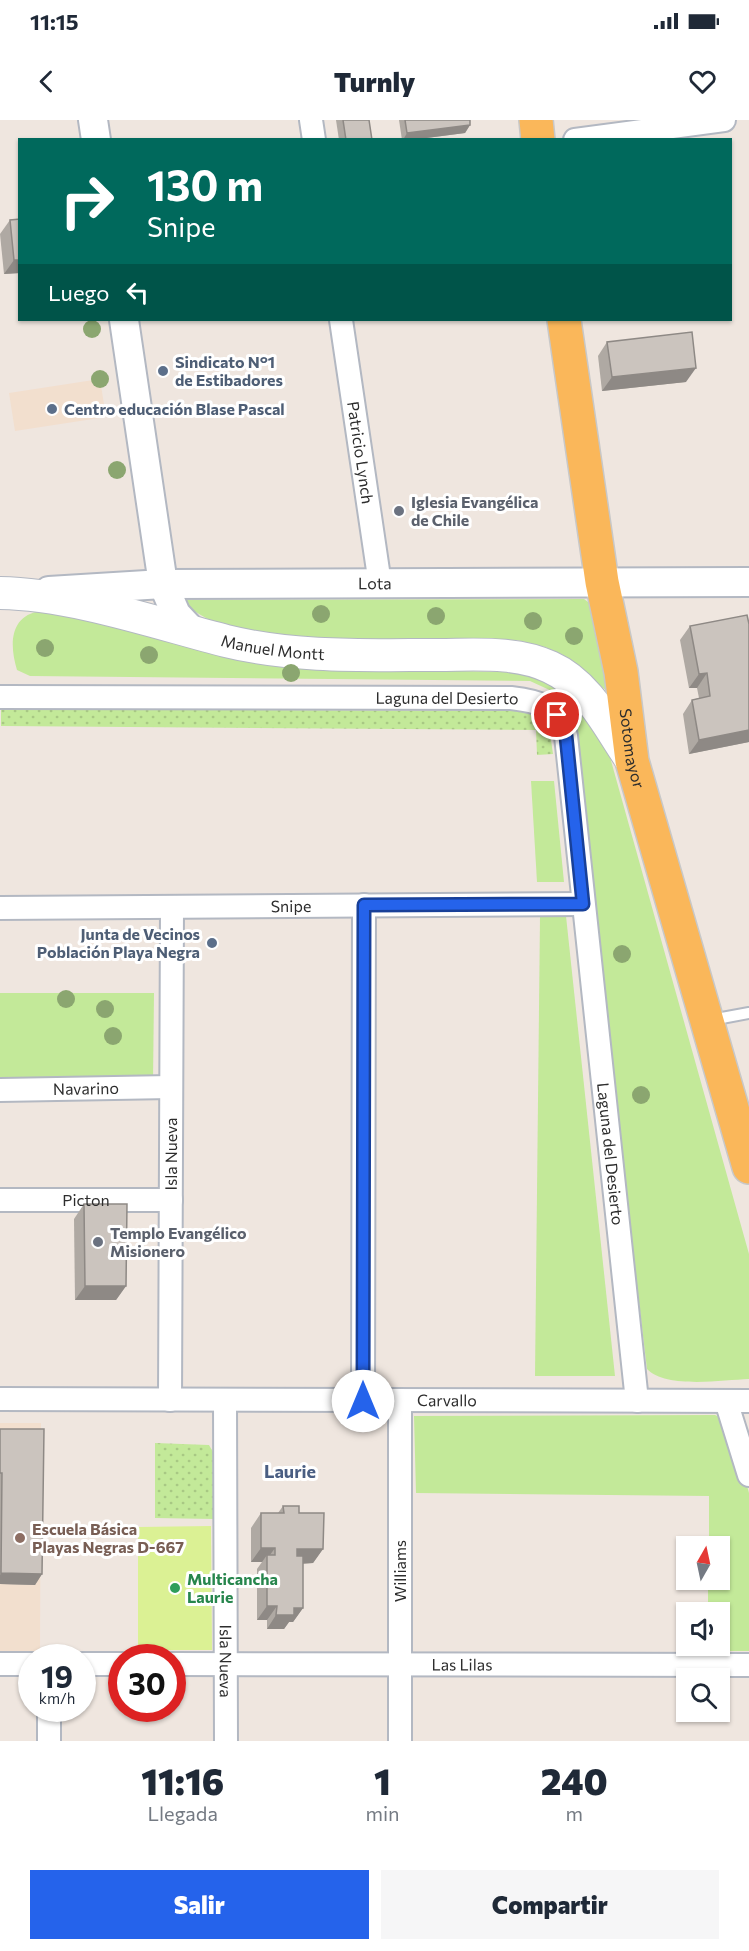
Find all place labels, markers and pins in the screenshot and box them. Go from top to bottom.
place label: Sindicato N°1 de Estibadores [175,352,283,389]
marker: Sindicato N°1 de Estibadores [156,364,170,378]
place label: Centro educación Blase Pascal [64,399,285,418]
marker: Centro educación Blase Pascal [45,402,59,416]
place label: Iglesia Evangélica de Chile [411,492,538,529]
marker: Iglesia Evangélica de Chile [392,504,406,518]
pin [531,689,582,740]
place label: Junta de Vecinos Población Playa Negra [37,924,200,961]
marker: Junta de Vecinos Población Playa Negra [205,936,219,950]
place label: Templo Evangélico Misionero [110,1223,247,1260]
marker: Templo Evangélico Misionero [91,1235,105,1249]
place label: Escuela Básica Playas Negras D-667 [32,1519,184,1556]
marker: Escuela Básica Playas Negras D-667 [13,1531,27,1545]
place label: Multicancha Laurie [187,1569,278,1606]
marker: Multicancha Laurie [168,1581,182,1595]

